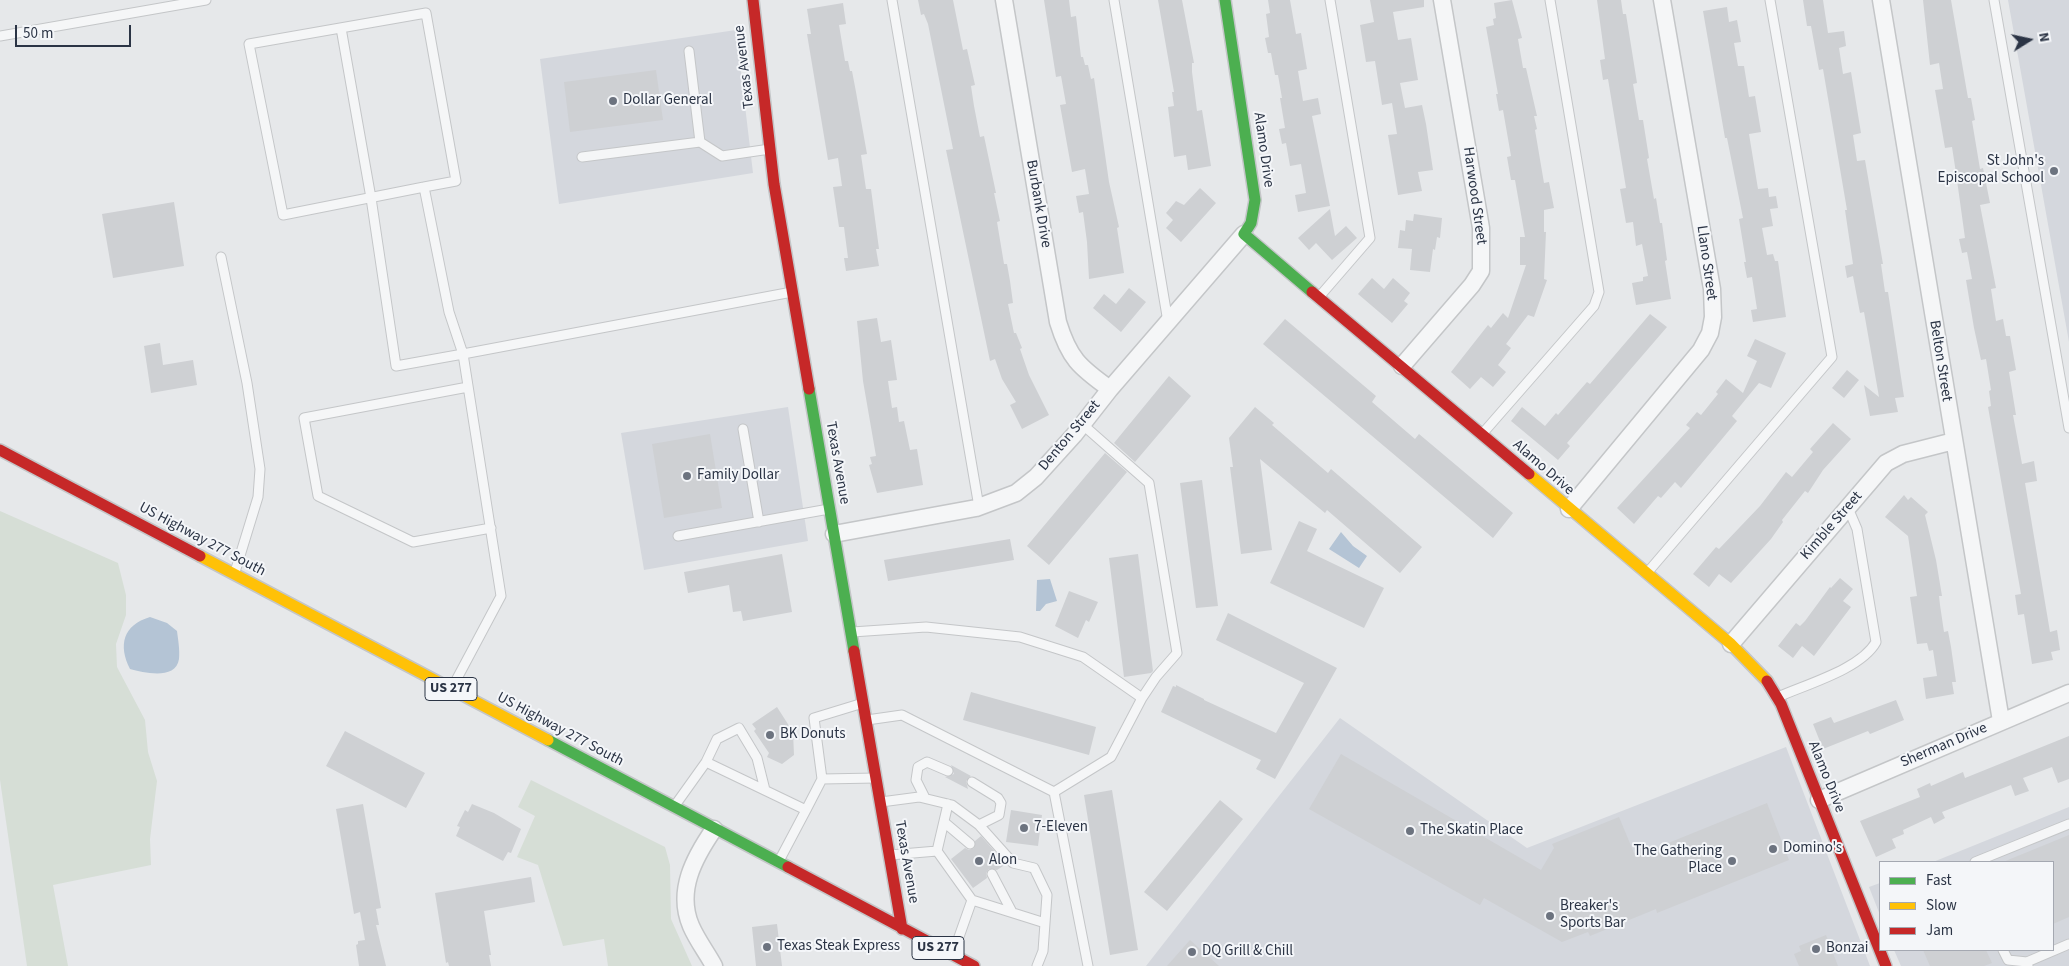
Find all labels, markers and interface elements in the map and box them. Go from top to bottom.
scale bar [18,15,134,47]
north arrow [2004,15,2054,65]
text: 50 m [23,23,53,44]
street label: Texas Avenue [731,24,759,110]
text: N [2033,31,2054,44]
place label: Dollar General [623,92,712,110]
marker: Dollar General [607,95,619,107]
street label: Alamo Drive [1249,111,1277,189]
street label: Harwood Street [1458,146,1490,246]
place label: St John's Episcopal School [1938,153,2044,188]
street label: Burbank Drive [1021,159,1055,249]
marker: St John's Episcopal School [2048,165,2060,177]
street label: Llano Street [1692,224,1720,302]
street label: Belton Street [1925,319,1955,403]
street label: Denton Street [1035,397,1105,475]
street label: Texas Avenue [821,420,853,506]
street label: Alamo Drive [1509,436,1577,500]
place label: Family Dollar [697,467,779,485]
marker: Family Dollar [681,470,693,482]
street label: Kimble Street [1797,488,1867,564]
street label: US Highway 277 South [136,499,268,581]
road number: US 277 [425,678,477,701]
street label: US Highway 277 South [494,689,626,771]
street label: Sherman Drive [1898,720,1990,772]
place label: BK Donuts [780,726,845,744]
marker: BK Donuts [764,729,776,741]
street label: Alamo Drive [1803,739,1849,815]
street label: Texas Avenue [890,819,922,905]
place label: 7-Eleven [1034,819,1088,837]
marker: 7-Eleven [1018,822,1030,834]
place label: The Skatin Place [1420,822,1523,840]
marker: The Skatin Place [1404,825,1416,837]
place label: Domino's [1783,840,1842,858]
place label: The Gathering Place [1633,843,1722,878]
marker: Domino's [1767,843,1779,855]
place label: Alon [989,852,1017,870]
marker: Alon [973,855,985,867]
marker: The Gathering Place [1726,855,1738,867]
legend [1879,861,2054,951]
text: Fast [1926,870,1952,891]
text: Slow [1926,895,1957,916]
place label: Breaker's Sports Bar [1560,898,1625,933]
marker: Breaker's Sports Bar [1544,910,1556,922]
text: Jam [1926,920,1953,941]
road number: US 277 [912,936,964,960]
place label: Texas Steak Express [777,938,900,956]
place label: Bonzai [1826,940,1868,958]
marker: Texas Steak Express [761,941,773,953]
place label: DQ Grill & Chill [1202,943,1293,961]
marker: Bonzai [1810,943,1822,955]
marker: DQ Grill & Chill [1186,946,1198,958]

